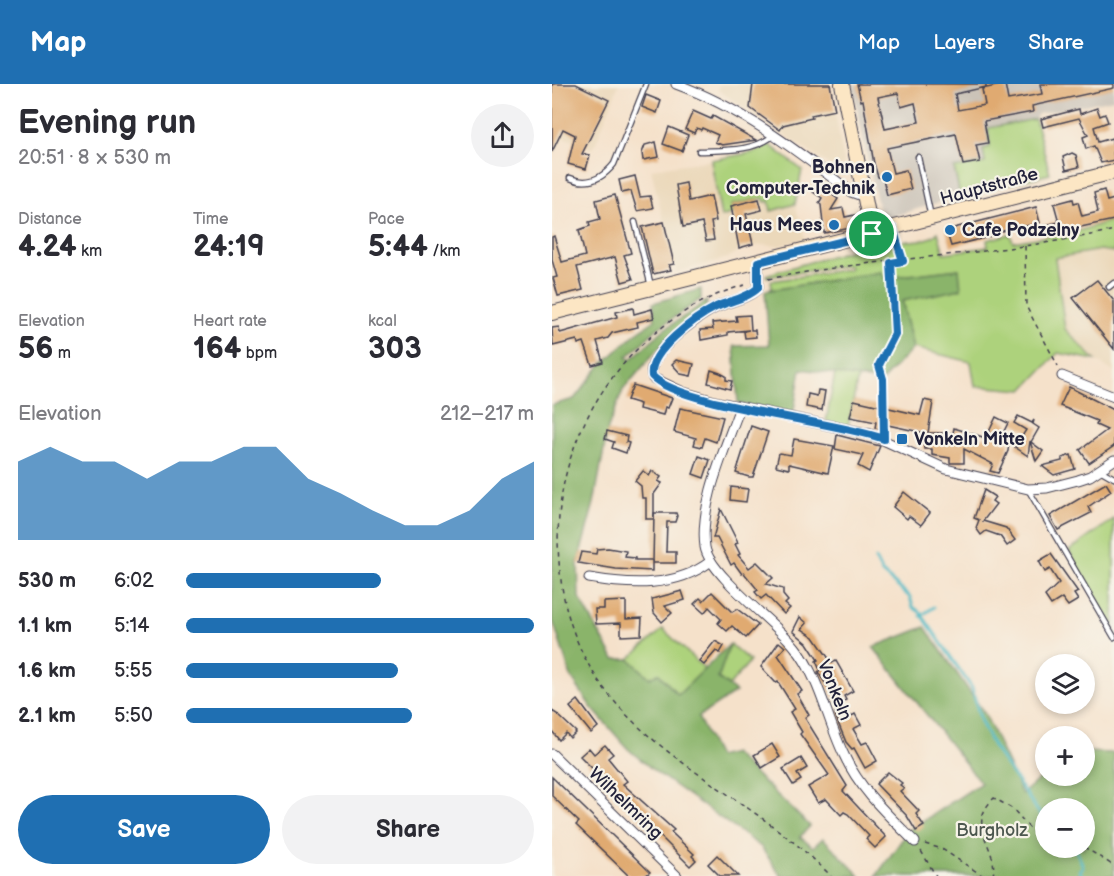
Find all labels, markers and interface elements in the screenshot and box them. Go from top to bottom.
text: Map [30,26,86,59]
text: Map [858,30,900,55]
text: Layers [933,30,995,55]
text: Share [1028,30,1084,55]
text: Evening run [18,103,196,143]
button: share [471,104,534,167]
text: 20:51 · 8 × 530 m [18,146,171,170]
place label: Bohnen Computer-Technik [726,157,876,199]
street label: Hauptstraße [938,163,1041,210]
marker: Bohnen Computer-Technik [880,170,894,184]
pin [846,208,897,259]
text: Distance [18,210,82,229]
text: Time [193,210,228,229]
text: Pace [368,210,404,229]
place label: Haus Mees [729,215,822,236]
icon: arrive [855,217,888,250]
marker: Haus Mees [827,218,841,232]
place label: Cafe Podzelny [962,220,1080,241]
marker: Cafe Podzelny [943,223,957,237]
text: 4.24 [18,229,77,265]
text: 24:19 [193,229,265,265]
text: 5:44 [368,229,428,265]
text: km [77,242,102,261]
text: /km [428,242,460,261]
text: Elevation [18,312,85,331]
text: Heart rate [193,312,267,331]
text: kcal [368,312,397,331]
text: 56 [18,331,54,367]
text: 164 [193,331,241,367]
text: 303 [368,331,422,367]
text: m [54,344,71,363]
text: bpm [241,344,277,363]
text: Elevation [18,402,101,426]
text: 212–217 m [440,402,534,426]
place label: Vonkeln Mitte [914,429,1025,450]
marker: Vonkeln Mitte [895,432,909,446]
text: 530 m [18,569,76,593]
text: 6:02 [114,569,154,593]
text: 1.1 km [18,614,72,638]
text: 5:14 [114,614,149,638]
map controls [1035,654,1095,858]
button: layers [1035,654,1095,714]
street label: Vonkeln [813,657,856,724]
text: 1.6 km [18,659,76,683]
text: 5:55 [114,659,152,683]
text: 2.1 km [18,704,76,728]
text: 5:50 [114,704,153,728]
button: + [1035,726,1095,786]
street label: Wilhelmring [584,763,667,844]
button: Save [18,795,270,864]
button: Share [282,795,534,864]
button: − [1035,798,1095,858]
park label: Burgholz [956,820,1028,841]

